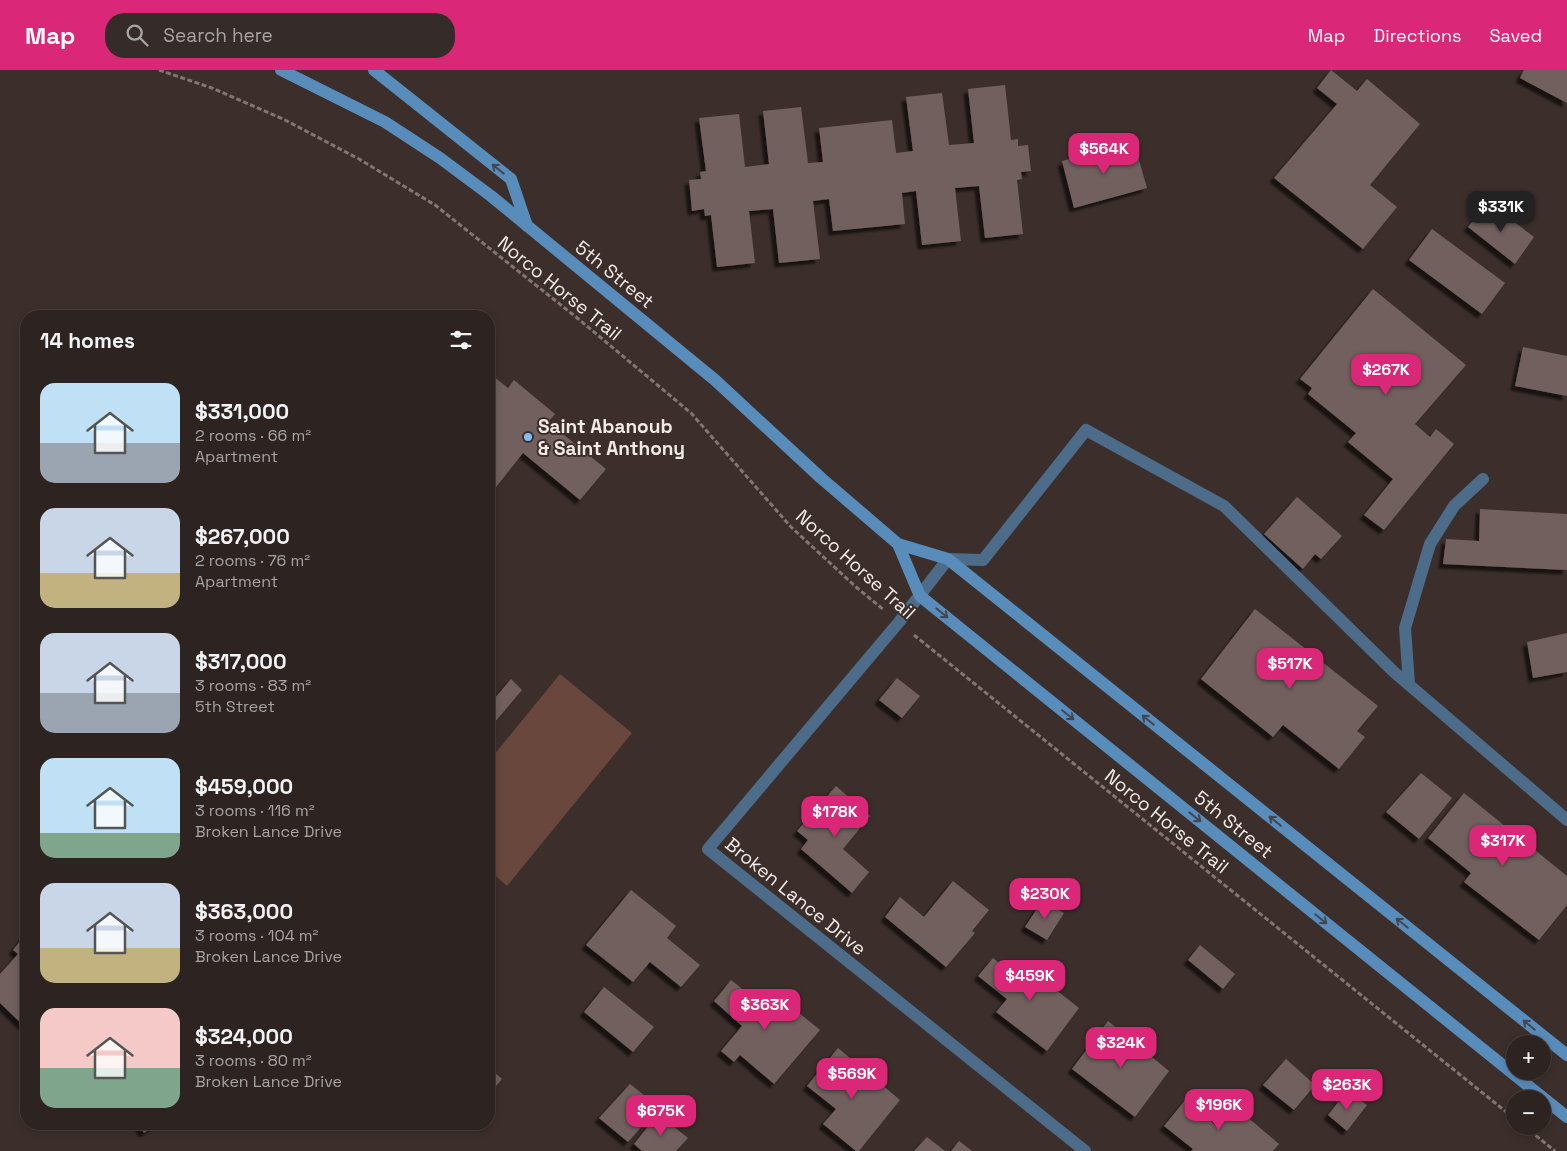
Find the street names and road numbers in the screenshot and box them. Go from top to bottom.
street label: Norco Horse Trail [492,231,627,346]
street label: 5th Street [570,235,659,314]
street label: Norco Horse Trail [791,504,921,625]
street label: Norco Horse Trail [1099,764,1234,879]
street label: 5th Street [1189,785,1278,864]
street label: Broken Lance Drive [720,832,871,961]

